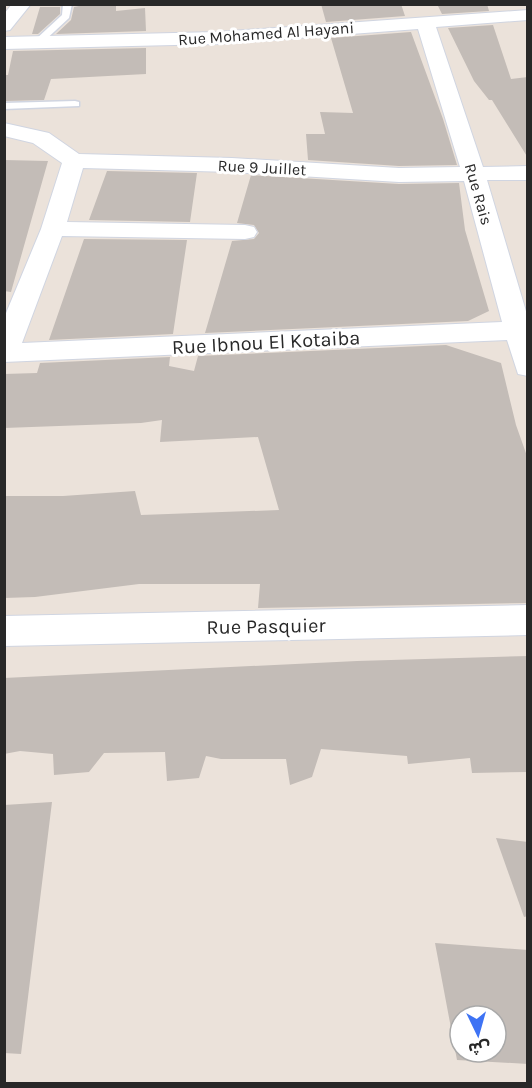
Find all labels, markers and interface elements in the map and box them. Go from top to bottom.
street label: Rue Mohamed Al Hayani [177,18,355,49]
street label: Rue 9 Juillet [217,156,307,179]
street label: Rue Rais [461,161,496,227]
street label: Rue Ibnou El Kotaiba [171,326,361,359]
street label: Rue Pasquier [206,614,327,639]
north arrow [448,1004,508,1064]
text: ش [467,1038,491,1059]

